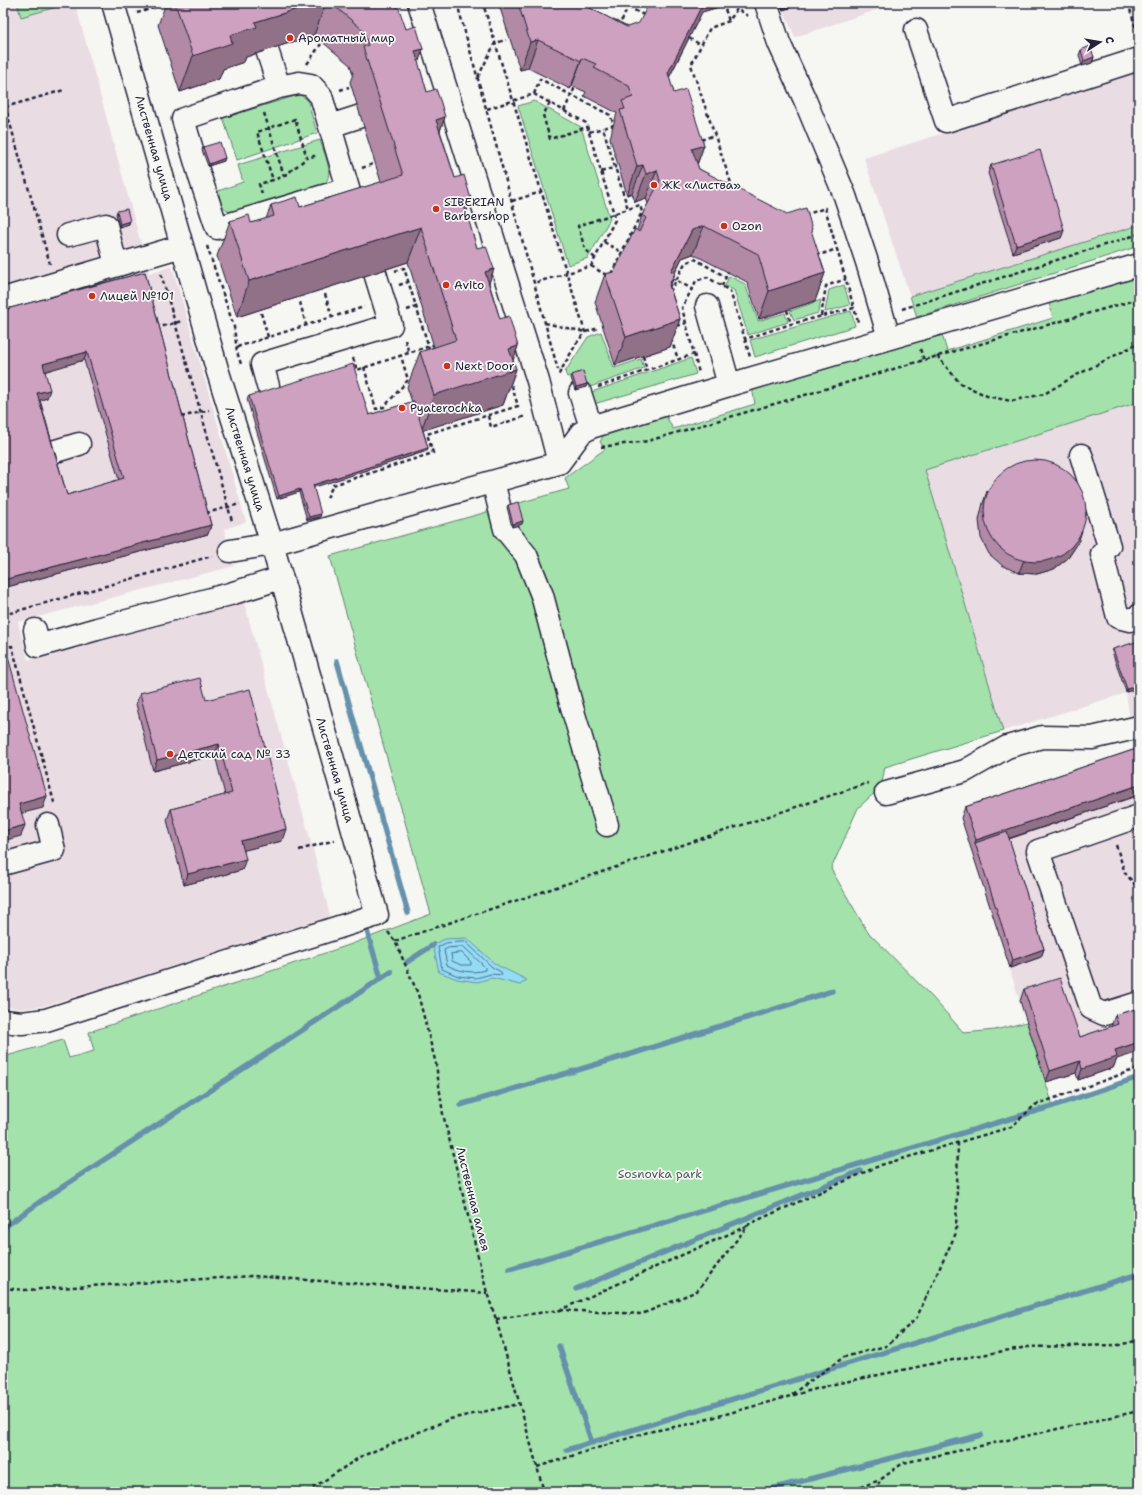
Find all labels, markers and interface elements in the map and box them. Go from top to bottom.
north arrow [1080,22,1120,62]
place label: Ароматный мир [298,30,395,46]
marker: Ароматный мир [285,33,295,43]
text: С [1101,35,1117,45]
street label: Лиственная улица [131,93,177,203]
place label: ЖК «Листва» [662,177,741,193]
marker: ЖК «Листва» [649,180,659,190]
place label: SIBERIAN Barbershop [444,194,510,224]
marker: SIBERIAN Barbershop [431,204,441,214]
place label: Ozon [732,218,762,234]
marker: Ozon [719,221,729,231]
place label: Avito [454,277,484,293]
marker: Avito [441,280,451,290]
place label: Лицей №101 [100,288,174,304]
marker: Лицей №101 [87,291,97,301]
place label: Next Door [455,358,515,374]
marker: Next Door [442,361,452,371]
place label: Pyaterochka [410,400,482,416]
marker: Pyaterochka [397,403,407,413]
street label: Лиственная улица [221,405,269,514]
street label: Лиственная улица [312,715,358,825]
place label: Детский сад № 33 [178,746,291,762]
marker: Детский сад № 33 [165,749,175,759]
street label: Лиственная аллея [452,1145,494,1253]
park label: Sosnovka park [618,1166,702,1182]

